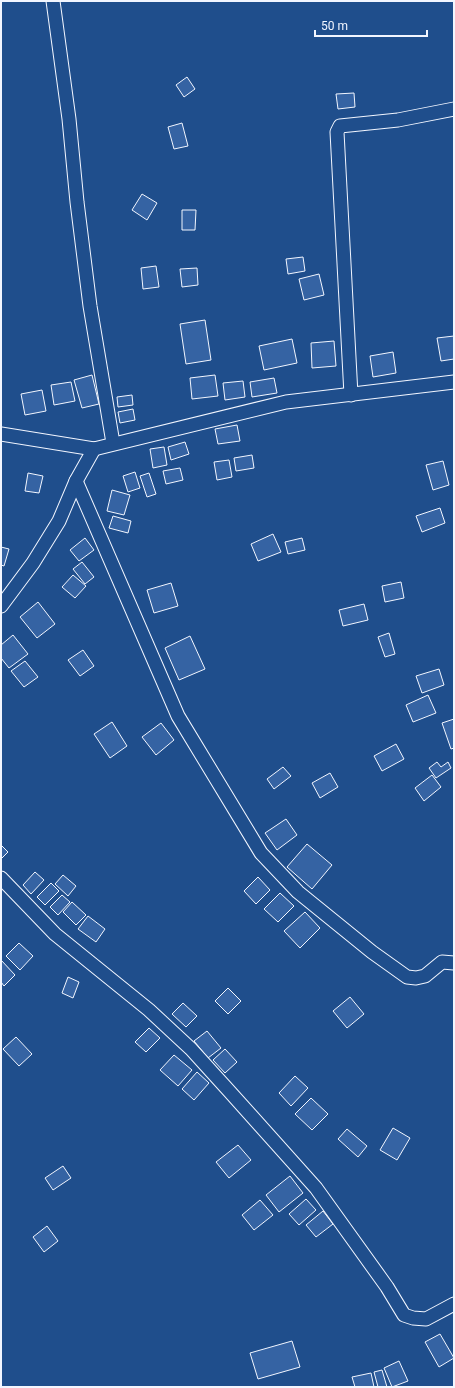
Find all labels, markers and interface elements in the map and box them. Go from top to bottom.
scale bar [315,12,427,38]
text: 50 m [321,19,348,33]

